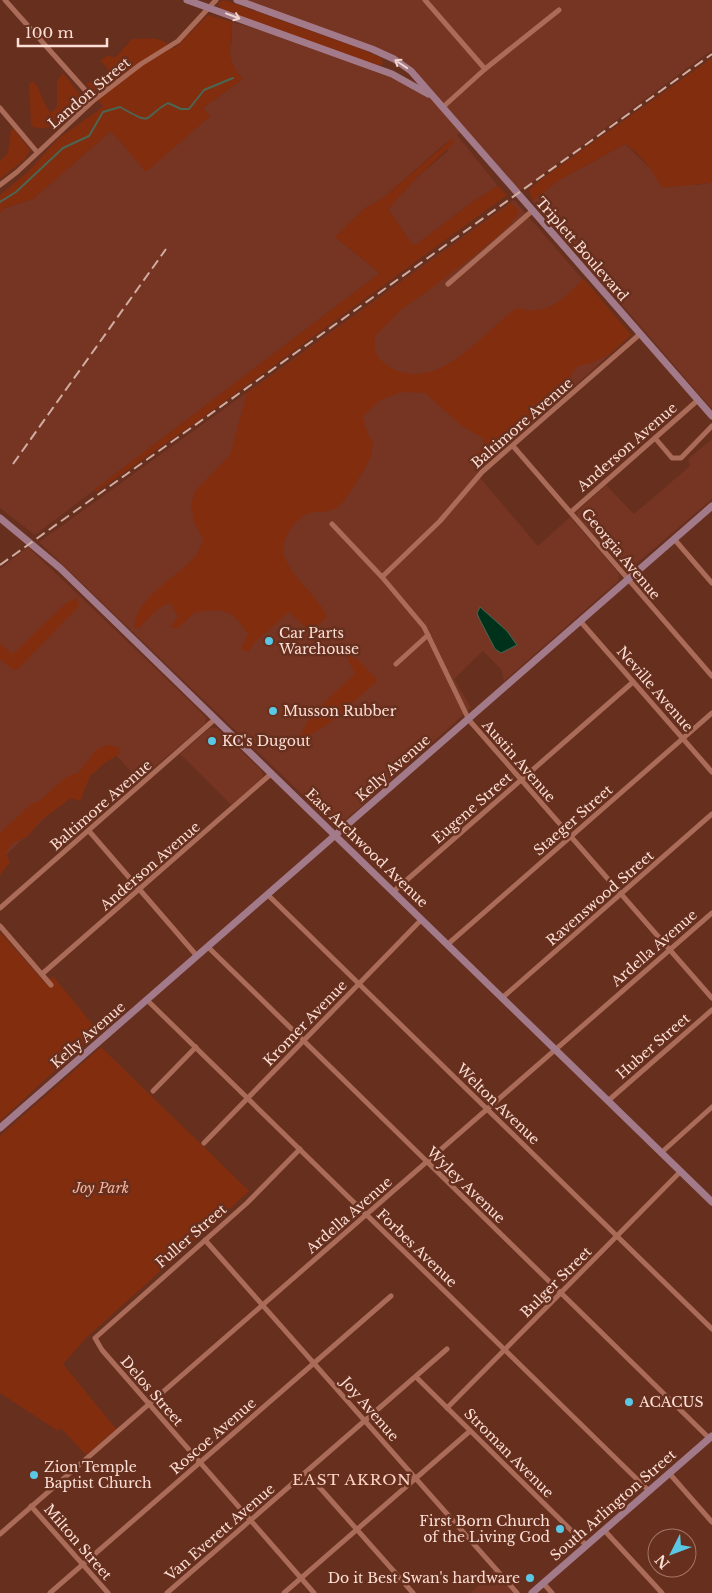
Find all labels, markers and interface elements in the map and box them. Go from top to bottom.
one-way arrow [225,12,240,22]
scale bar [18,15,106,47]
text: 100 m [25,23,74,42]
street label: Landon Street [44,53,134,133]
one-way arrow [394,59,408,69]
street label: Triplett Boulevard [532,193,633,305]
street label: Baltimore Avenue [468,374,576,472]
street label: Anderson Avenue [573,399,681,496]
street label: Georgia Avenue [578,505,664,603]
place label: Car Parts Warehouse [278,624,359,658]
marker: Car Parts Warehouse [263,635,275,647]
street label: Neville Avenue [613,643,697,735]
place label: Musson Rubber [283,702,397,720]
marker: Musson Rubber [267,705,279,717]
street label: Austin Avenue [478,716,560,806]
street label: Kelly Avenue [352,731,434,805]
place label: KC's Dugout [222,732,311,750]
marker: KC's Dugout [206,735,218,747]
street label: Baltimore Avenue [47,756,155,854]
street label: Eugene Street [428,768,516,847]
street label: Staeger Street [530,780,617,859]
street label: East Archwood Avenue [302,785,432,911]
street label: Anderson Avenue [96,818,204,915]
street label: Ravenswood Street [543,846,658,949]
street label: Ardella Avenue [606,906,701,991]
street label: Kromer Avenue [259,976,351,1070]
street label: Kelly Avenue [47,998,129,1072]
street label: Huber Street [613,1009,694,1083]
street label: Welton Avenue [452,1059,543,1148]
street label: Wyley Avenue [422,1142,509,1227]
street label: Ardella Avenue [301,1173,396,1258]
park label: Joy Park [72,1179,129,1197]
street label: Fuller Street [152,1200,231,1272]
street label: Forbes Avenue [373,1205,461,1291]
street label: Bulger Street [517,1242,596,1321]
street label: Delos Street [117,1352,188,1430]
street label: Joy Avenue [336,1372,403,1445]
place label: ACACUS [638,1393,704,1411]
street label: Roscoe Avenue [166,1394,260,1478]
marker: ACACUS [623,1396,635,1408]
street label: Stroman Avenue [461,1405,557,1501]
street label: South Arlington Street [546,1445,680,1565]
place label: Zion Temple Baptist Church [44,1458,152,1492]
marker: Zion Temple Baptist Church [28,1469,40,1481]
district label: EAST AKRON [292,1470,412,1489]
street label: Van Everett Avenue [161,1480,278,1585]
street label: Milton Street [40,1500,116,1584]
place label: First Born Church of the Living God [419,1512,551,1546]
marker: First Born Church of the Living God [554,1523,566,1535]
north arrow [647,1528,697,1578]
text: N [651,1551,673,1573]
place label: Do it Best Swan's hardware [328,1569,520,1587]
marker: Do it Best Swan's hardware [524,1572,536,1584]

